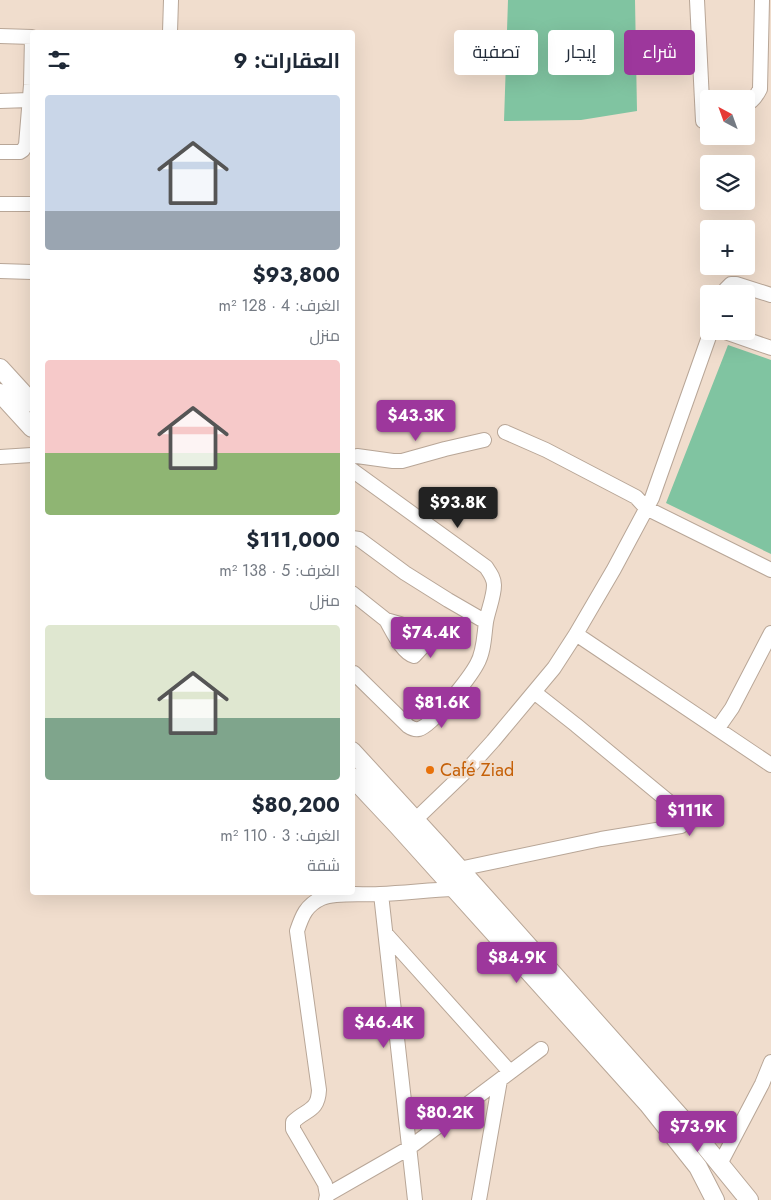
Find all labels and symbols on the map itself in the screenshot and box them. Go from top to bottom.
north arrow [700,90,755,145]
pin: $43.3K [375,400,457,442]
pin: $93.8K [417,486,499,529]
pin: $74.4K [390,616,472,659]
pin: $81.6K [401,686,483,729]
place label: Café Ziad [440,757,514,783]
marker: Café Ziad [424,764,436,776]
pin: $111K [655,794,725,837]
pin: $84.9K [476,942,558,984]
pin: $46.4K [343,1006,425,1049]
pin: $80.2K [404,1096,486,1139]
pin: $73.9K [657,1110,739,1153]

